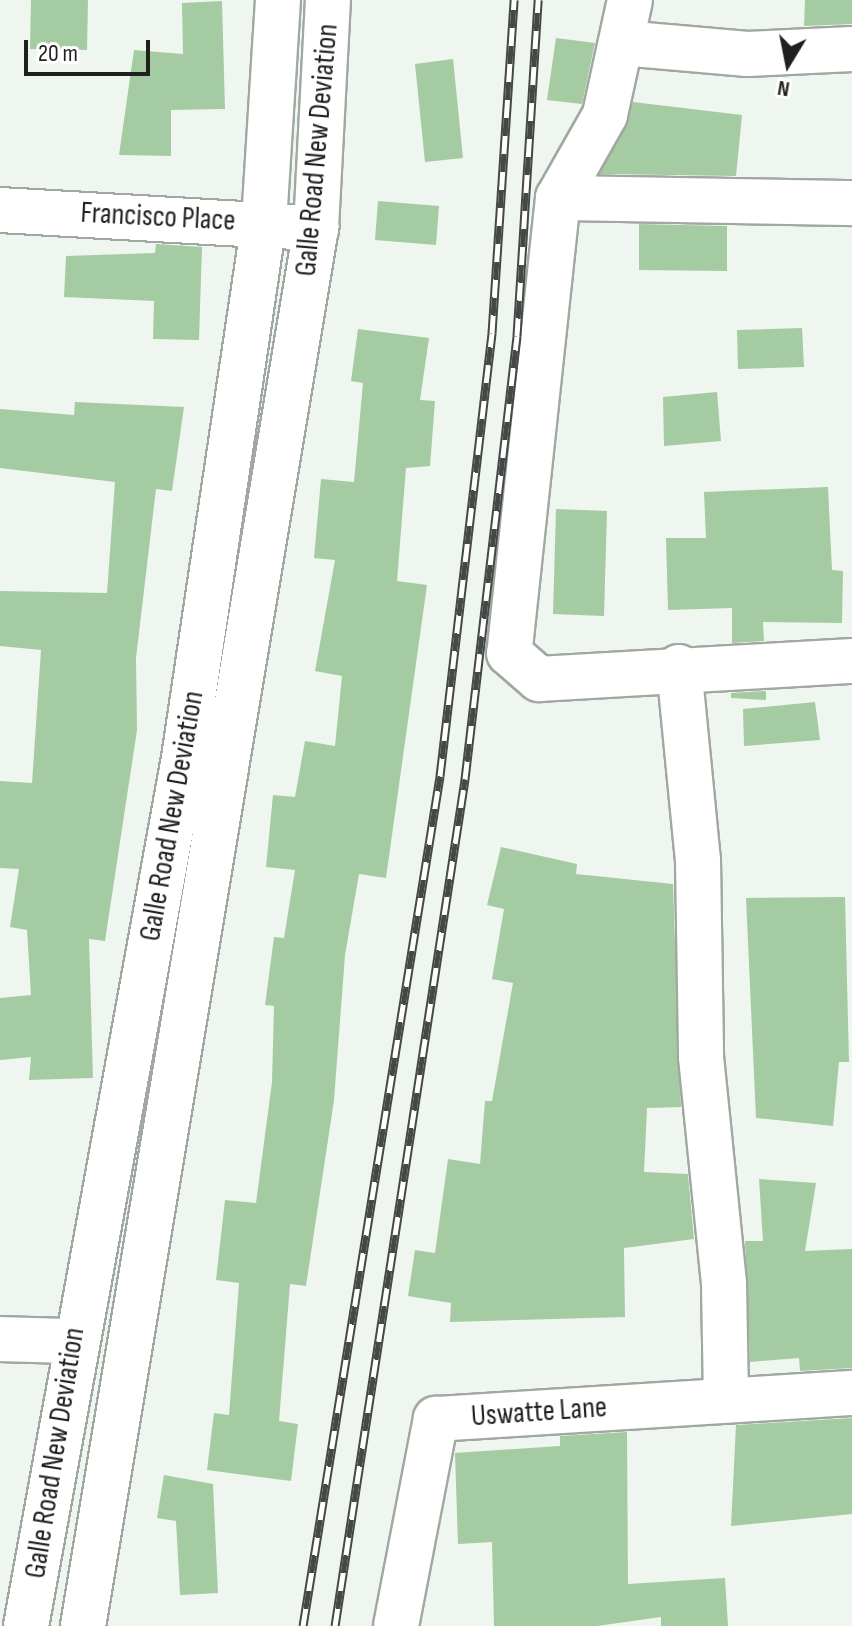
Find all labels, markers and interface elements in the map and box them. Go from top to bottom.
street label: Galle Road New Deviation [288,22,346,278]
scale bar [28,24,154,74]
north arrow [748,24,828,104]
text: 20 m [38,39,78,68]
text: N [776,74,792,102]
street label: Francisco Place [80,195,236,239]
street label: Galle Road New Deviation [132,688,212,944]
street label: Galle Road New Deviation [17,1325,93,1581]
street label: Uswatte Lane [470,1389,608,1435]

